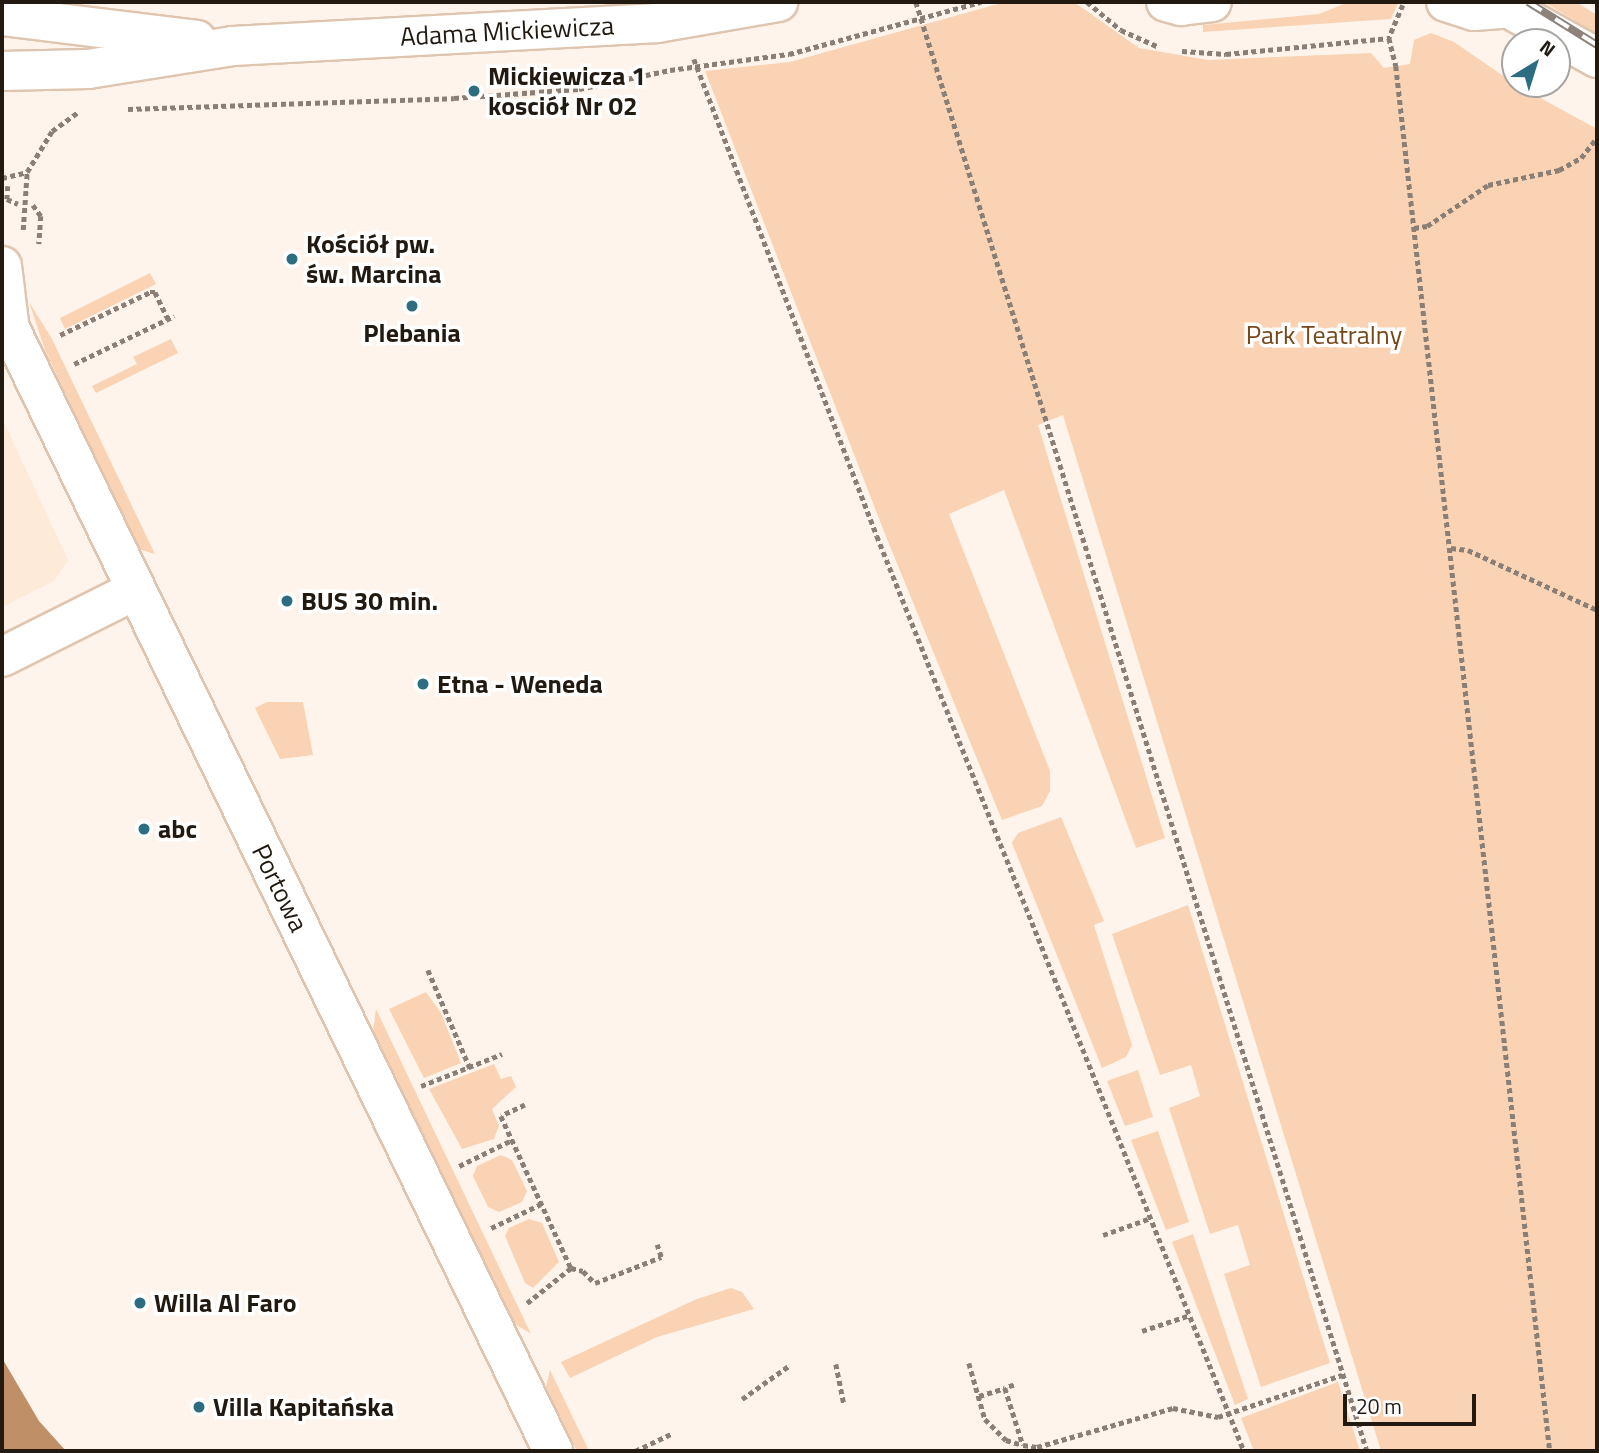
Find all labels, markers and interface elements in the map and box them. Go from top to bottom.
street label: Adama Mickiewicza [399,10,615,52]
north arrow [1501,28,1571,98]
text: N [1534,32,1562,63]
place label: Mickiewicza 1 kosciół Nr 02 [488,60,646,122]
marker: Mickiewicza 1 kosciół Nr 02 [466,83,482,99]
place label: Kościół pw. św. Marcina [306,228,442,290]
marker: Kościół pw. św. Marcina [284,251,300,267]
marker: Plebania [404,298,420,314]
place label: Plebania [363,317,461,349]
park label: Park Teatralny [1246,319,1402,351]
place label: BUS 30 min. [301,585,438,617]
marker: BUS 30 min. [279,593,295,609]
place label: Etna - Weneda [437,668,603,700]
marker: Etna - Weneda [415,676,431,692]
place label: abc [158,813,197,845]
marker: abc [136,821,152,837]
street label: Portowa [245,839,315,937]
place label: Willa Al Faro [154,1287,296,1319]
marker: Willa Al Faro [132,1295,148,1311]
scale bar [1347,1380,1480,1424]
text: 20 m [1356,1390,1402,1422]
place label: Villa Kapitańska [213,1391,394,1423]
marker: Villa Kapitańska [191,1399,207,1415]

